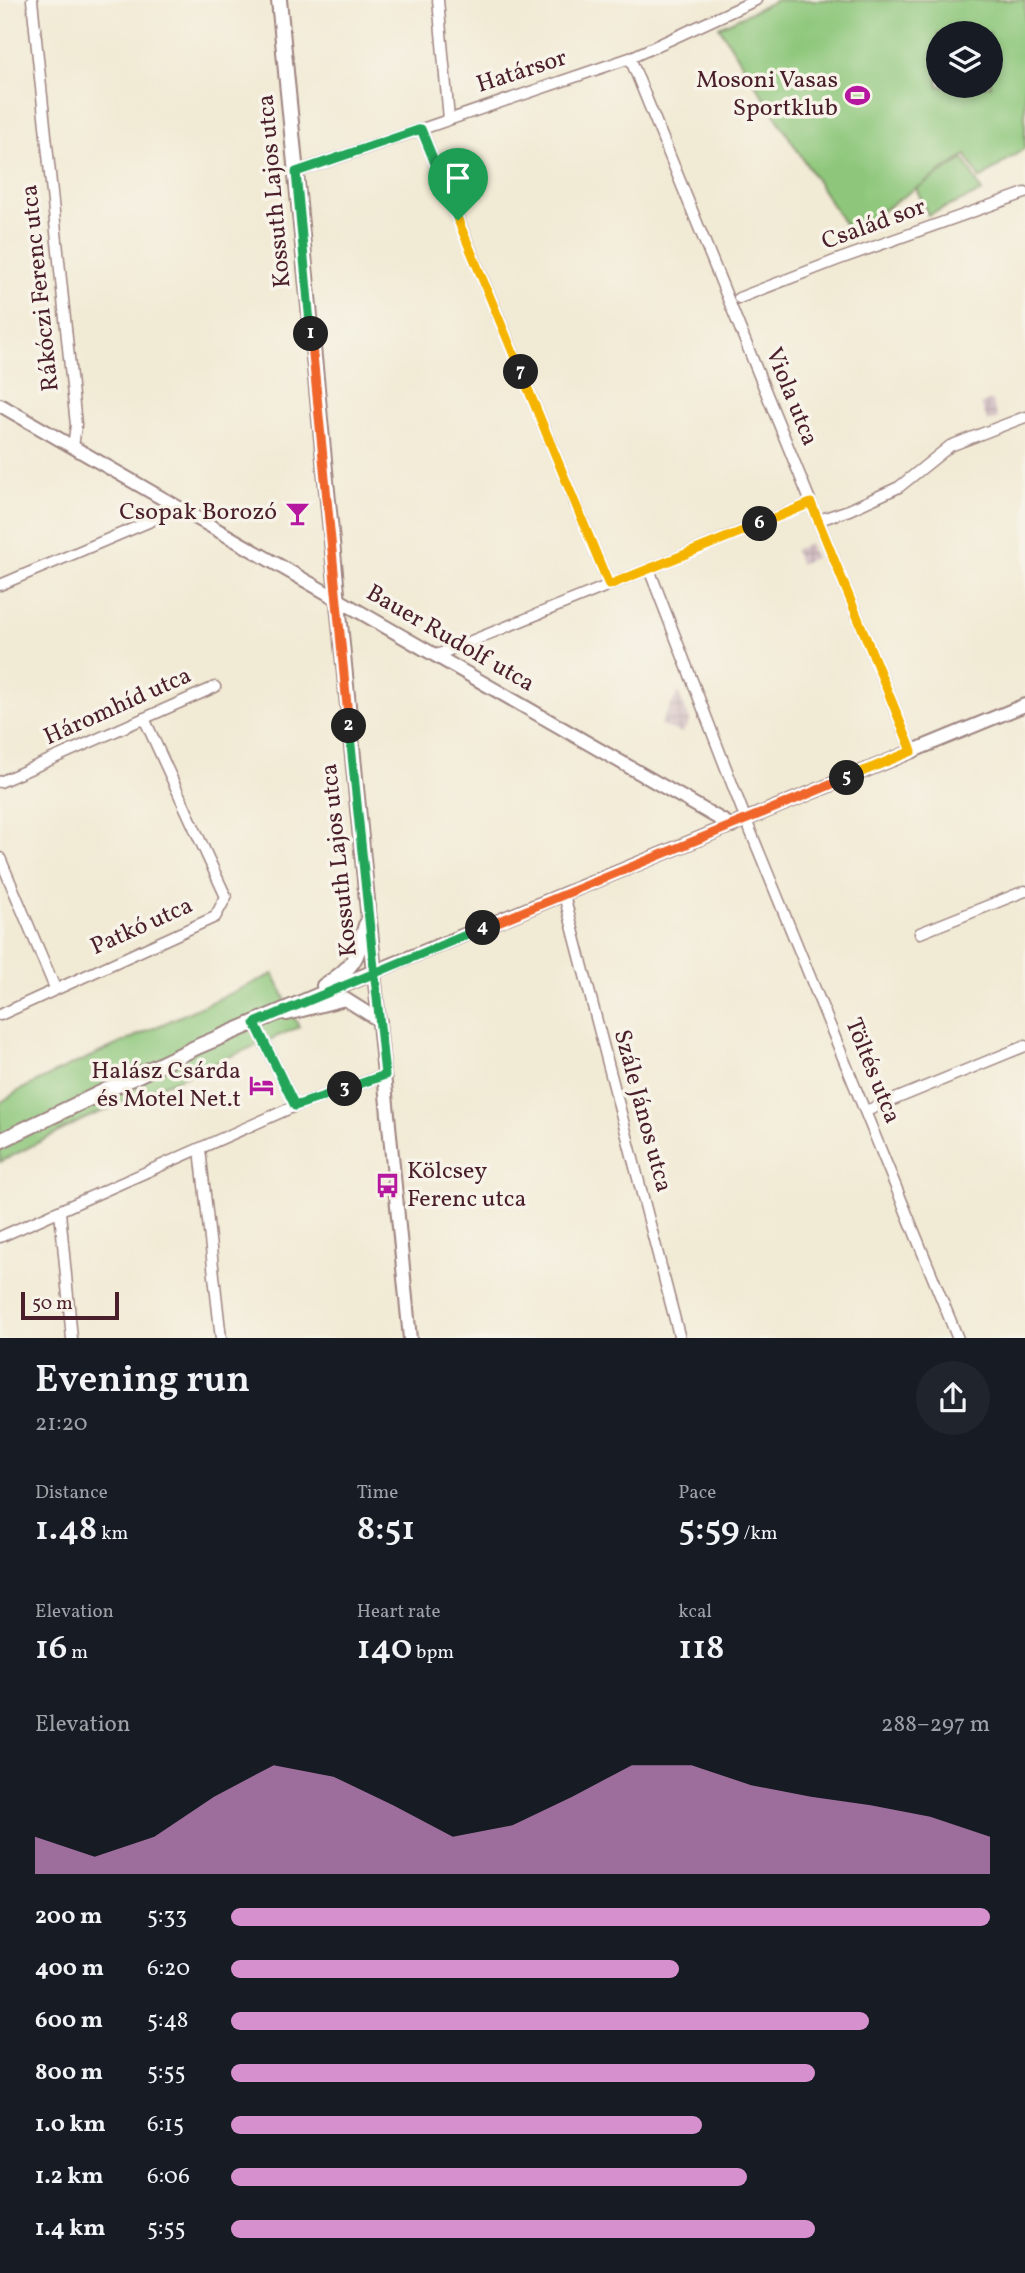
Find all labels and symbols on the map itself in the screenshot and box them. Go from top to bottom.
street label: Határsor [472,41,572,103]
place label: Mosoni Vasas Sportklub [696,64,838,126]
sports icon: Mosoni Vasas Sportklub [844,81,872,109]
street label: Kossuth Lajos utca [250,93,300,289]
pin [428,148,488,220]
street label: Rákóczi Ferenc utca [13,183,69,393]
street label: Család sor [817,190,931,260]
pin: 1 [294,316,328,352]
street label: Viola utca [756,343,826,451]
pin: 7 [504,354,538,390]
place label: Csopak Borozó [119,496,277,530]
bar icon: Csopak Borozó [283,499,311,527]
pin: 6 [742,506,778,542]
street label: Bauer Rudolf utca [359,577,541,701]
street label: Háromhíd utca [39,659,197,755]
pin: 2 [332,708,366,744]
pin: 5 [830,760,864,796]
street label: Kossuth Lajos utca [313,762,367,958]
street label: Patkó utca [85,889,199,965]
pin: 4 [466,911,500,946]
street label: Töltés utca [835,1013,909,1129]
street label: Szále János utca [604,1026,680,1196]
place label: Halász Csárda és Motel Net.t [91,1055,241,1117]
hotel icon: Halász Csárda és Motel Net.t [247,1072,275,1100]
pin: 3 [328,1072,362,1106]
place label: Kölcsey Ferenc utca [407,1155,526,1217]
bus stop icon: Kölcsey Ferenc utca [373,1172,401,1200]
scale bar [21,1290,119,1321]

